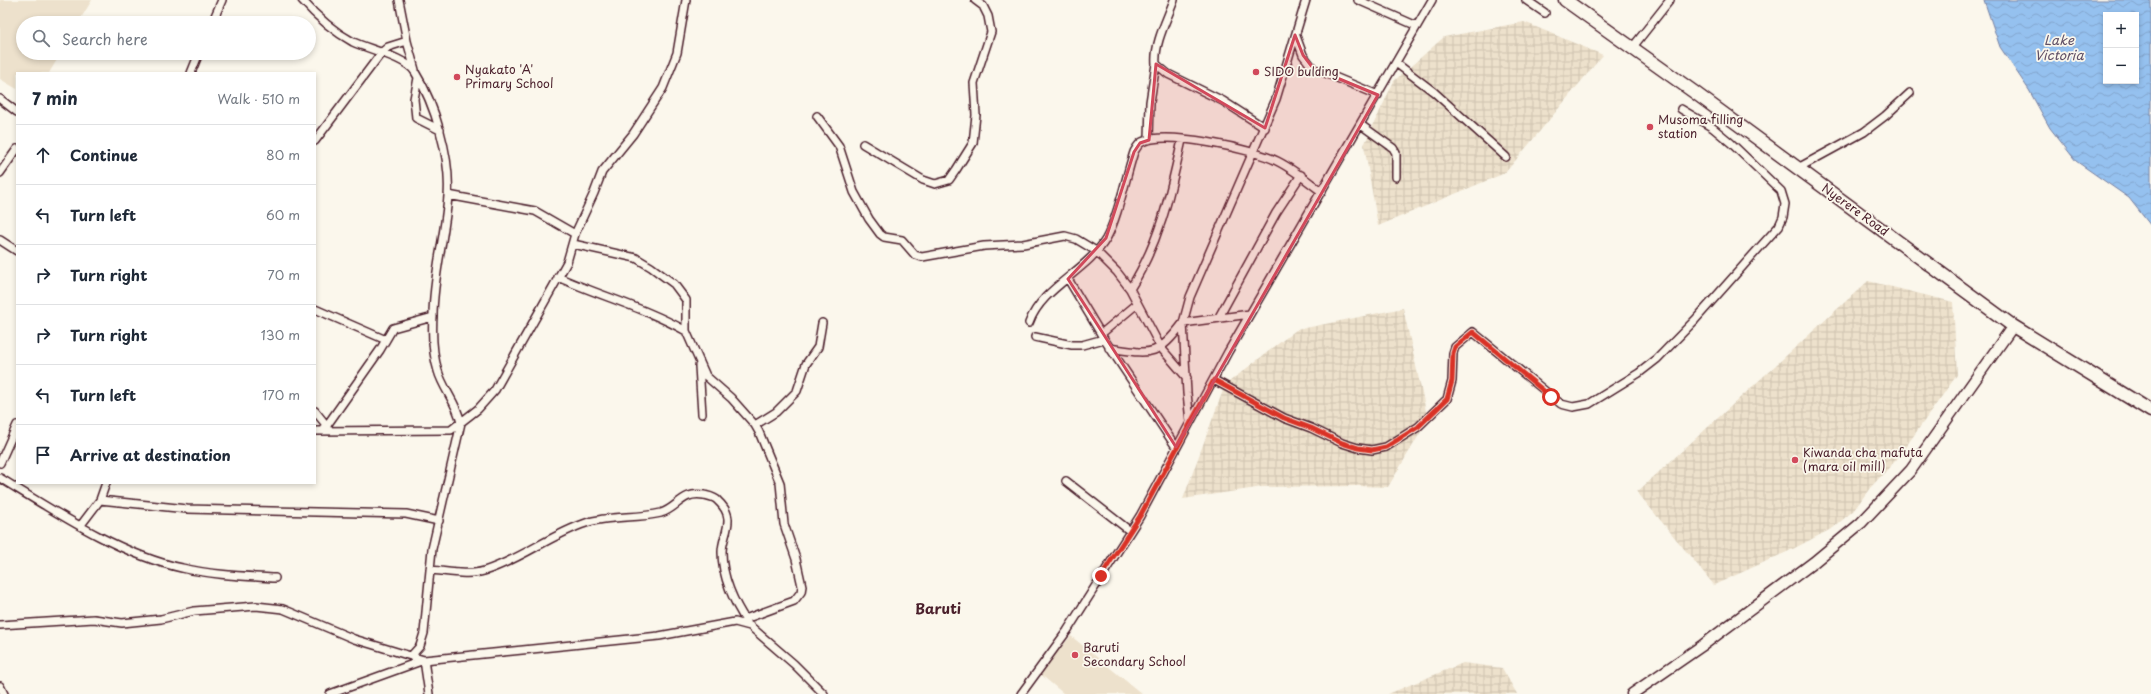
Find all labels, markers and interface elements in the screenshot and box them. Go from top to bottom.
map controls [2103,12,2139,84]
button: + [2103,12,2139,48]
search box [16,16,316,60]
icon: search [30,27,52,49]
text: Search here [62,27,148,50]
water label: Lake Victoria [2034,30,2084,64]
button: − [2103,48,2139,84]
place label: Nyakato 'A' Primary School [465,60,553,92]
place label: SIDO bulding [1264,62,1339,80]
marker: SIDO bulding [1251,67,1261,77]
marker: Nyakato 'A' Primary School [452,72,462,82]
text: 7 min [32,85,78,111]
text: Walk · 510 m [217,89,300,108]
place label: Musoma filling station [1658,110,1744,142]
marker: Musoma filling station [1645,122,1655,132]
text: Continue [70,143,138,166]
icon: ahead [32,144,54,166]
text: 80 m [266,145,300,164]
street label: Nyerere Road [1818,179,1893,240]
text: Turn left [70,203,136,226]
icon: left [32,204,54,226]
text: 60 m [266,205,300,224]
text: Turn right [70,263,147,286]
icon: right [32,264,54,286]
text: 70 m [267,265,300,284]
text: Turn right [70,323,147,346]
icon: right [32,324,54,346]
text: 130 m [261,325,300,344]
text: Turn left [70,383,136,406]
icon: left [32,384,54,406]
text: 170 m [262,385,300,404]
route start [1542,388,1560,406]
text: Arrive at destination [70,443,231,466]
place label: Kiwanda cha mafuta (mara oil mill) [1803,443,1923,475]
icon: arrive [32,444,54,466]
marker: Kiwanda cha mafuta (mara oil mill) [1790,455,1800,465]
route end [1092,567,1110,585]
district label: Baruti [915,598,961,619]
place label: Baruti Secondary School [1083,638,1186,670]
marker: Baruti Secondary School [1070,650,1080,660]

